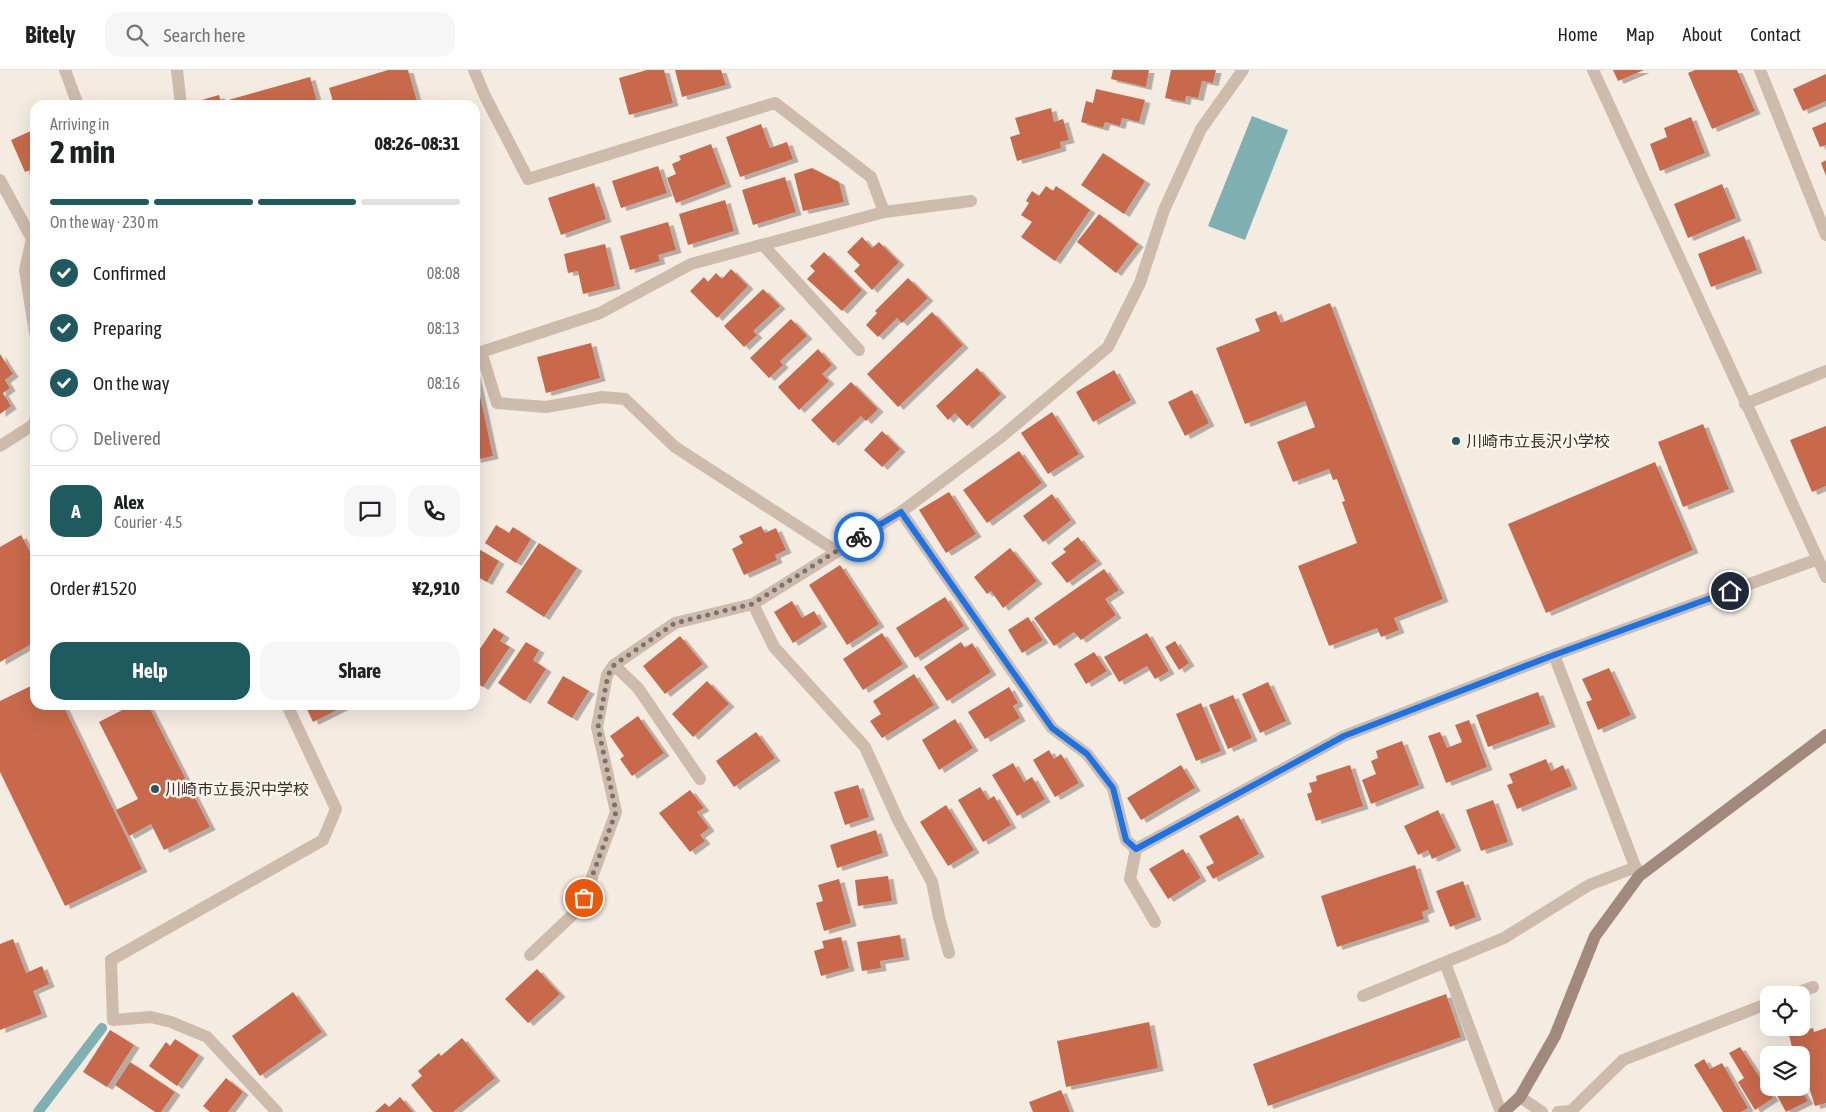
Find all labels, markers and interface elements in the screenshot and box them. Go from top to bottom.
search box [105,12,455,57]
text: Bitely [25,21,75,48]
icon: search [123,21,151,49]
text: Search here [163,24,245,46]
text: Home [1558,24,1598,45]
text: Map [1626,24,1655,45]
text: About [1683,24,1722,45]
text: Contact [1750,24,1801,45]
text: Arriving in [50,115,110,133]
text: 08:26–08:31 [374,132,460,154]
text: 2 min [50,133,115,170]
text: On the way · 230 m [50,213,159,231]
icon: check [50,259,78,287]
text: Confirmed [93,262,166,284]
text: 08:08 [427,264,460,282]
icon: check [50,314,78,342]
text: Preparing [93,317,162,339]
text: 08:13 [427,319,460,337]
icon: check [50,369,78,397]
text: On the way [93,372,170,394]
text: 08:16 [427,374,460,392]
text: Delivered [93,427,161,449]
place label: 川崎市立長沢小学校 [1466,432,1610,450]
marker: 川崎市立長沢小学校 [1450,435,1462,447]
button: chat [344,485,396,537]
button: phone [408,485,460,537]
text: Alex [114,491,144,513]
text: A [71,500,81,522]
courier [834,512,884,562]
text: Courier · 4.5 [114,513,183,531]
icon: bike [845,523,873,551]
pin [1709,570,1751,612]
text: Order #1520 [50,577,137,599]
text: ¥2,910 [412,577,460,599]
icon: home [1716,577,1744,605]
button: Help [50,642,250,700]
button: Share [260,642,460,700]
place label: 川崎市立長沢中学校 [165,780,309,798]
marker: 川崎市立長沢中学校 [149,783,161,795]
pin [563,877,605,919]
icon: bag [570,884,598,912]
map controls [1760,986,1810,1096]
button: locate [1760,986,1810,1036]
button: layers [1760,1046,1810,1096]

